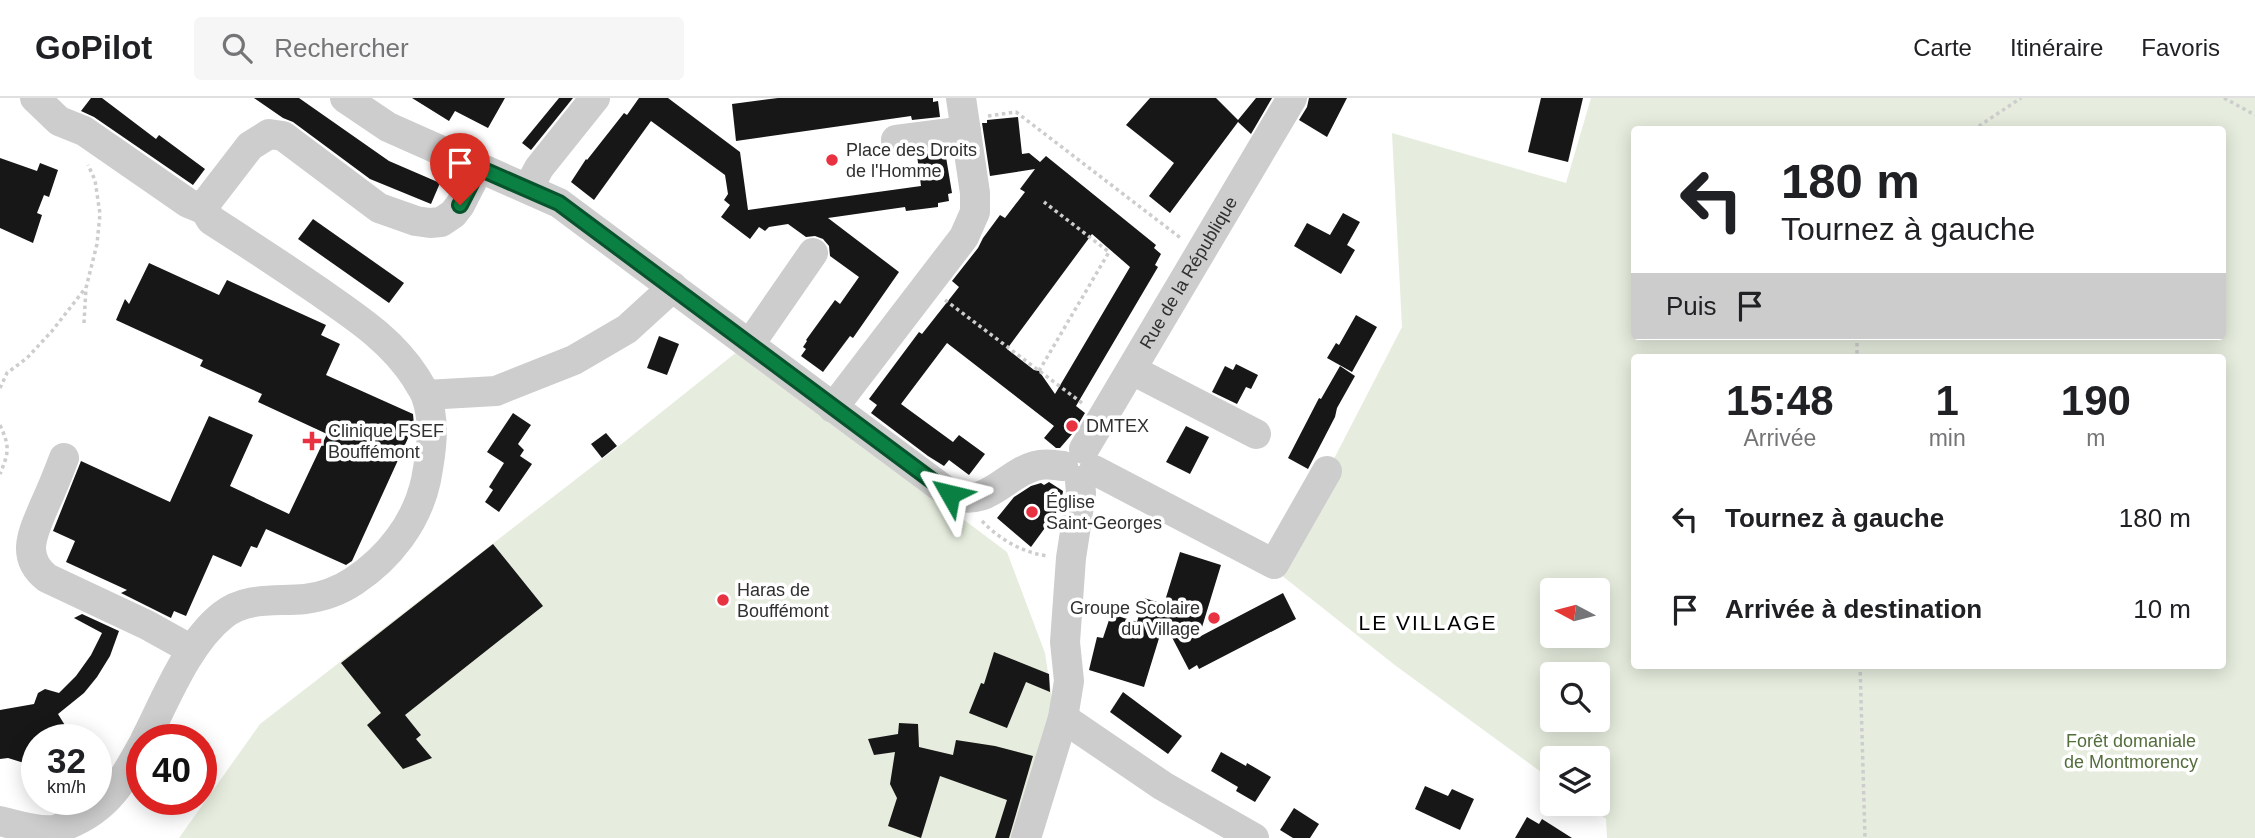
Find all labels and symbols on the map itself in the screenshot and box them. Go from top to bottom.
pin [430,133,490,205]
place label: Place des Droits de l'Homme [846,140,977,181]
marker: Place des Droits de l'Homme [824,152,840,168]
street label: Rue de la République [1136,193,1241,352]
place label: DMTEX [1086,416,1149,436]
marker: DMTEX [1064,418,1080,434]
place label: Clinique FSEF Bouffémont [328,421,444,462]
marker: Clinique FSEF Bouffémont [302,431,322,451]
position arrow [913,457,987,531]
place label: Église Saint-Georges [1046,492,1162,533]
marker: Église Saint-Georges [1024,504,1040,520]
north arrow [1540,578,1610,648]
place label: Haras de Bouffémont [737,580,829,621]
marker: Haras de Bouffémont [715,592,731,608]
place label: Groupe Scolaire du Village [1070,598,1200,639]
marker: Groupe Scolaire du Village [1206,610,1222,626]
district label: LE VILLAGE [1358,611,1498,634]
speed limit sign: 40 [126,724,217,815]
park label: Forêt domaniale de Montmorency [2064,731,2198,772]

